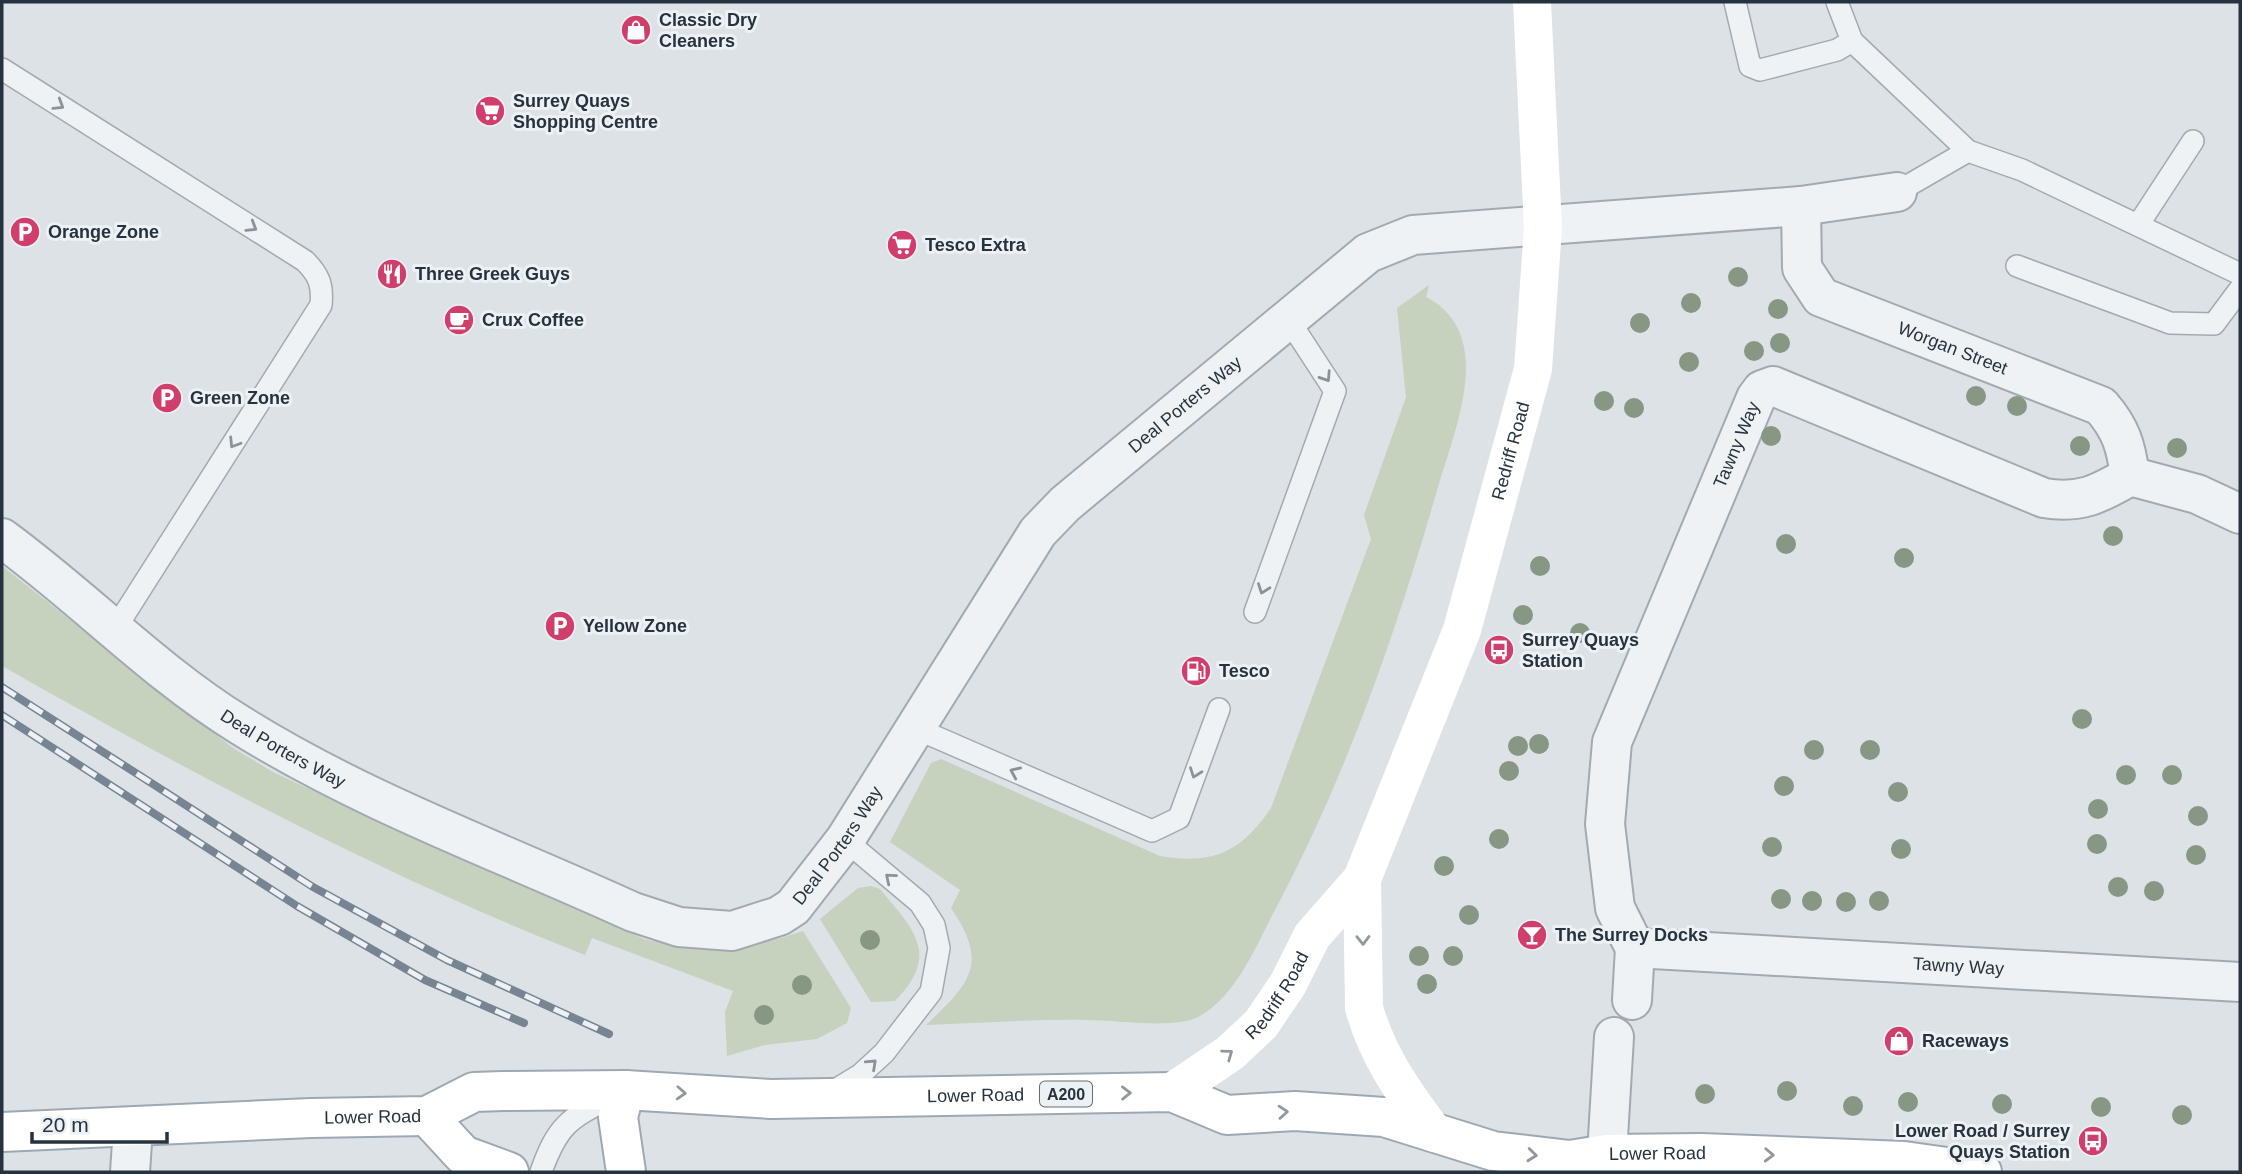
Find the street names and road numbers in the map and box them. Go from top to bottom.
street label: Worgan Street [1895,318,2010,379]
street label: Deal Porters Way [1124,352,1245,457]
street label: Tawny Way [1710,399,1763,491]
street label: Redriff Road [1488,400,1534,502]
street label: Deal Porters Way [217,705,349,792]
street label: Deal Porters Way [789,783,886,909]
street label: Redriff Road [1241,948,1313,1043]
street label: Tawny Way [1912,954,2005,979]
road number: A200 [1040,1082,1092,1106]
street label: Lower Road [927,1085,1024,1106]
street label: Lower Road [324,1106,421,1128]
street label: Lower Road [1609,1143,1706,1164]

